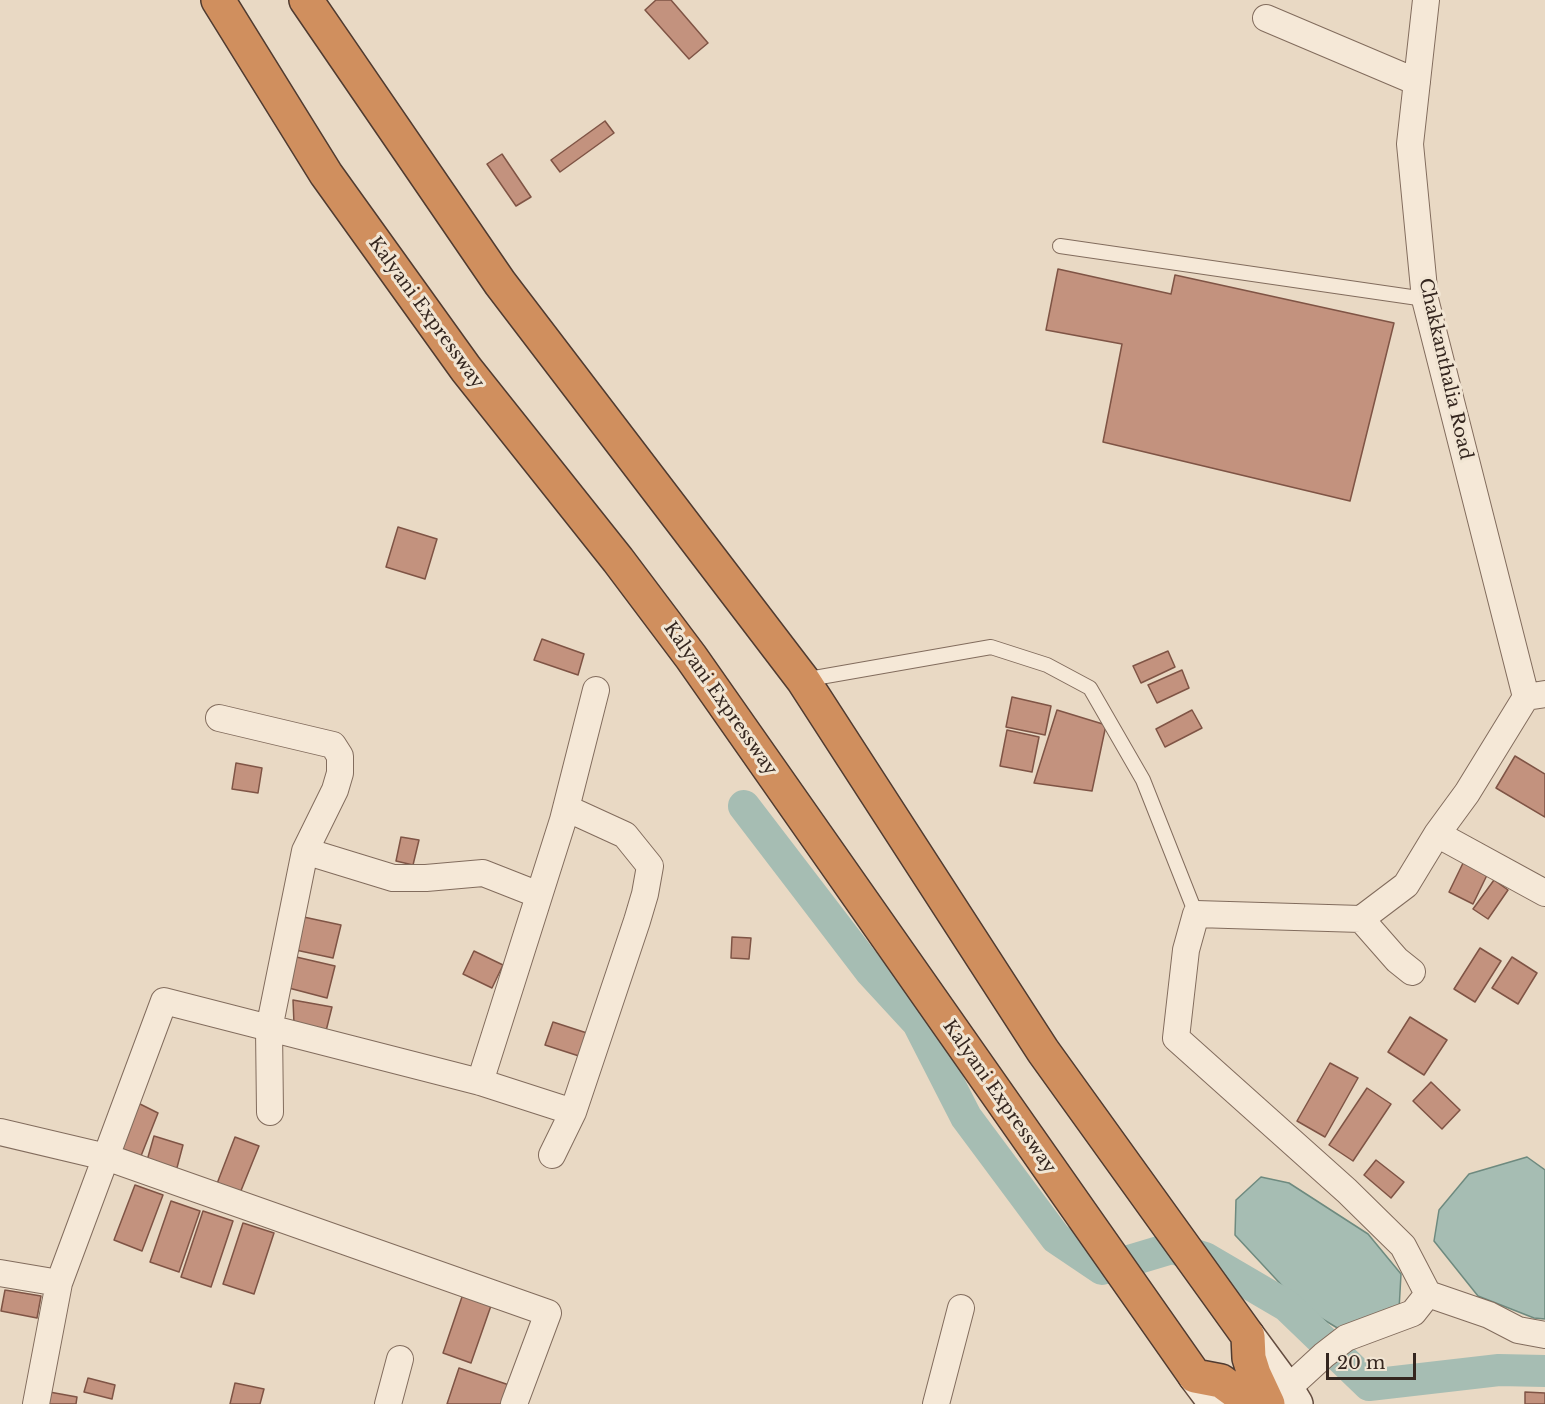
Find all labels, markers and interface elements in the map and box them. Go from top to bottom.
street label: Kalyani Expressway [364,233,488,393]
street label: Chakkanthalia Road [1414,276,1476,462]
street label: Kalyani Expressway [659,618,781,780]
street label: Kalyani Expressway [938,1016,1060,1178]
scale bar [1329,1341,1419,1379]
text: 20 m [1337,1352,1385,1374]

